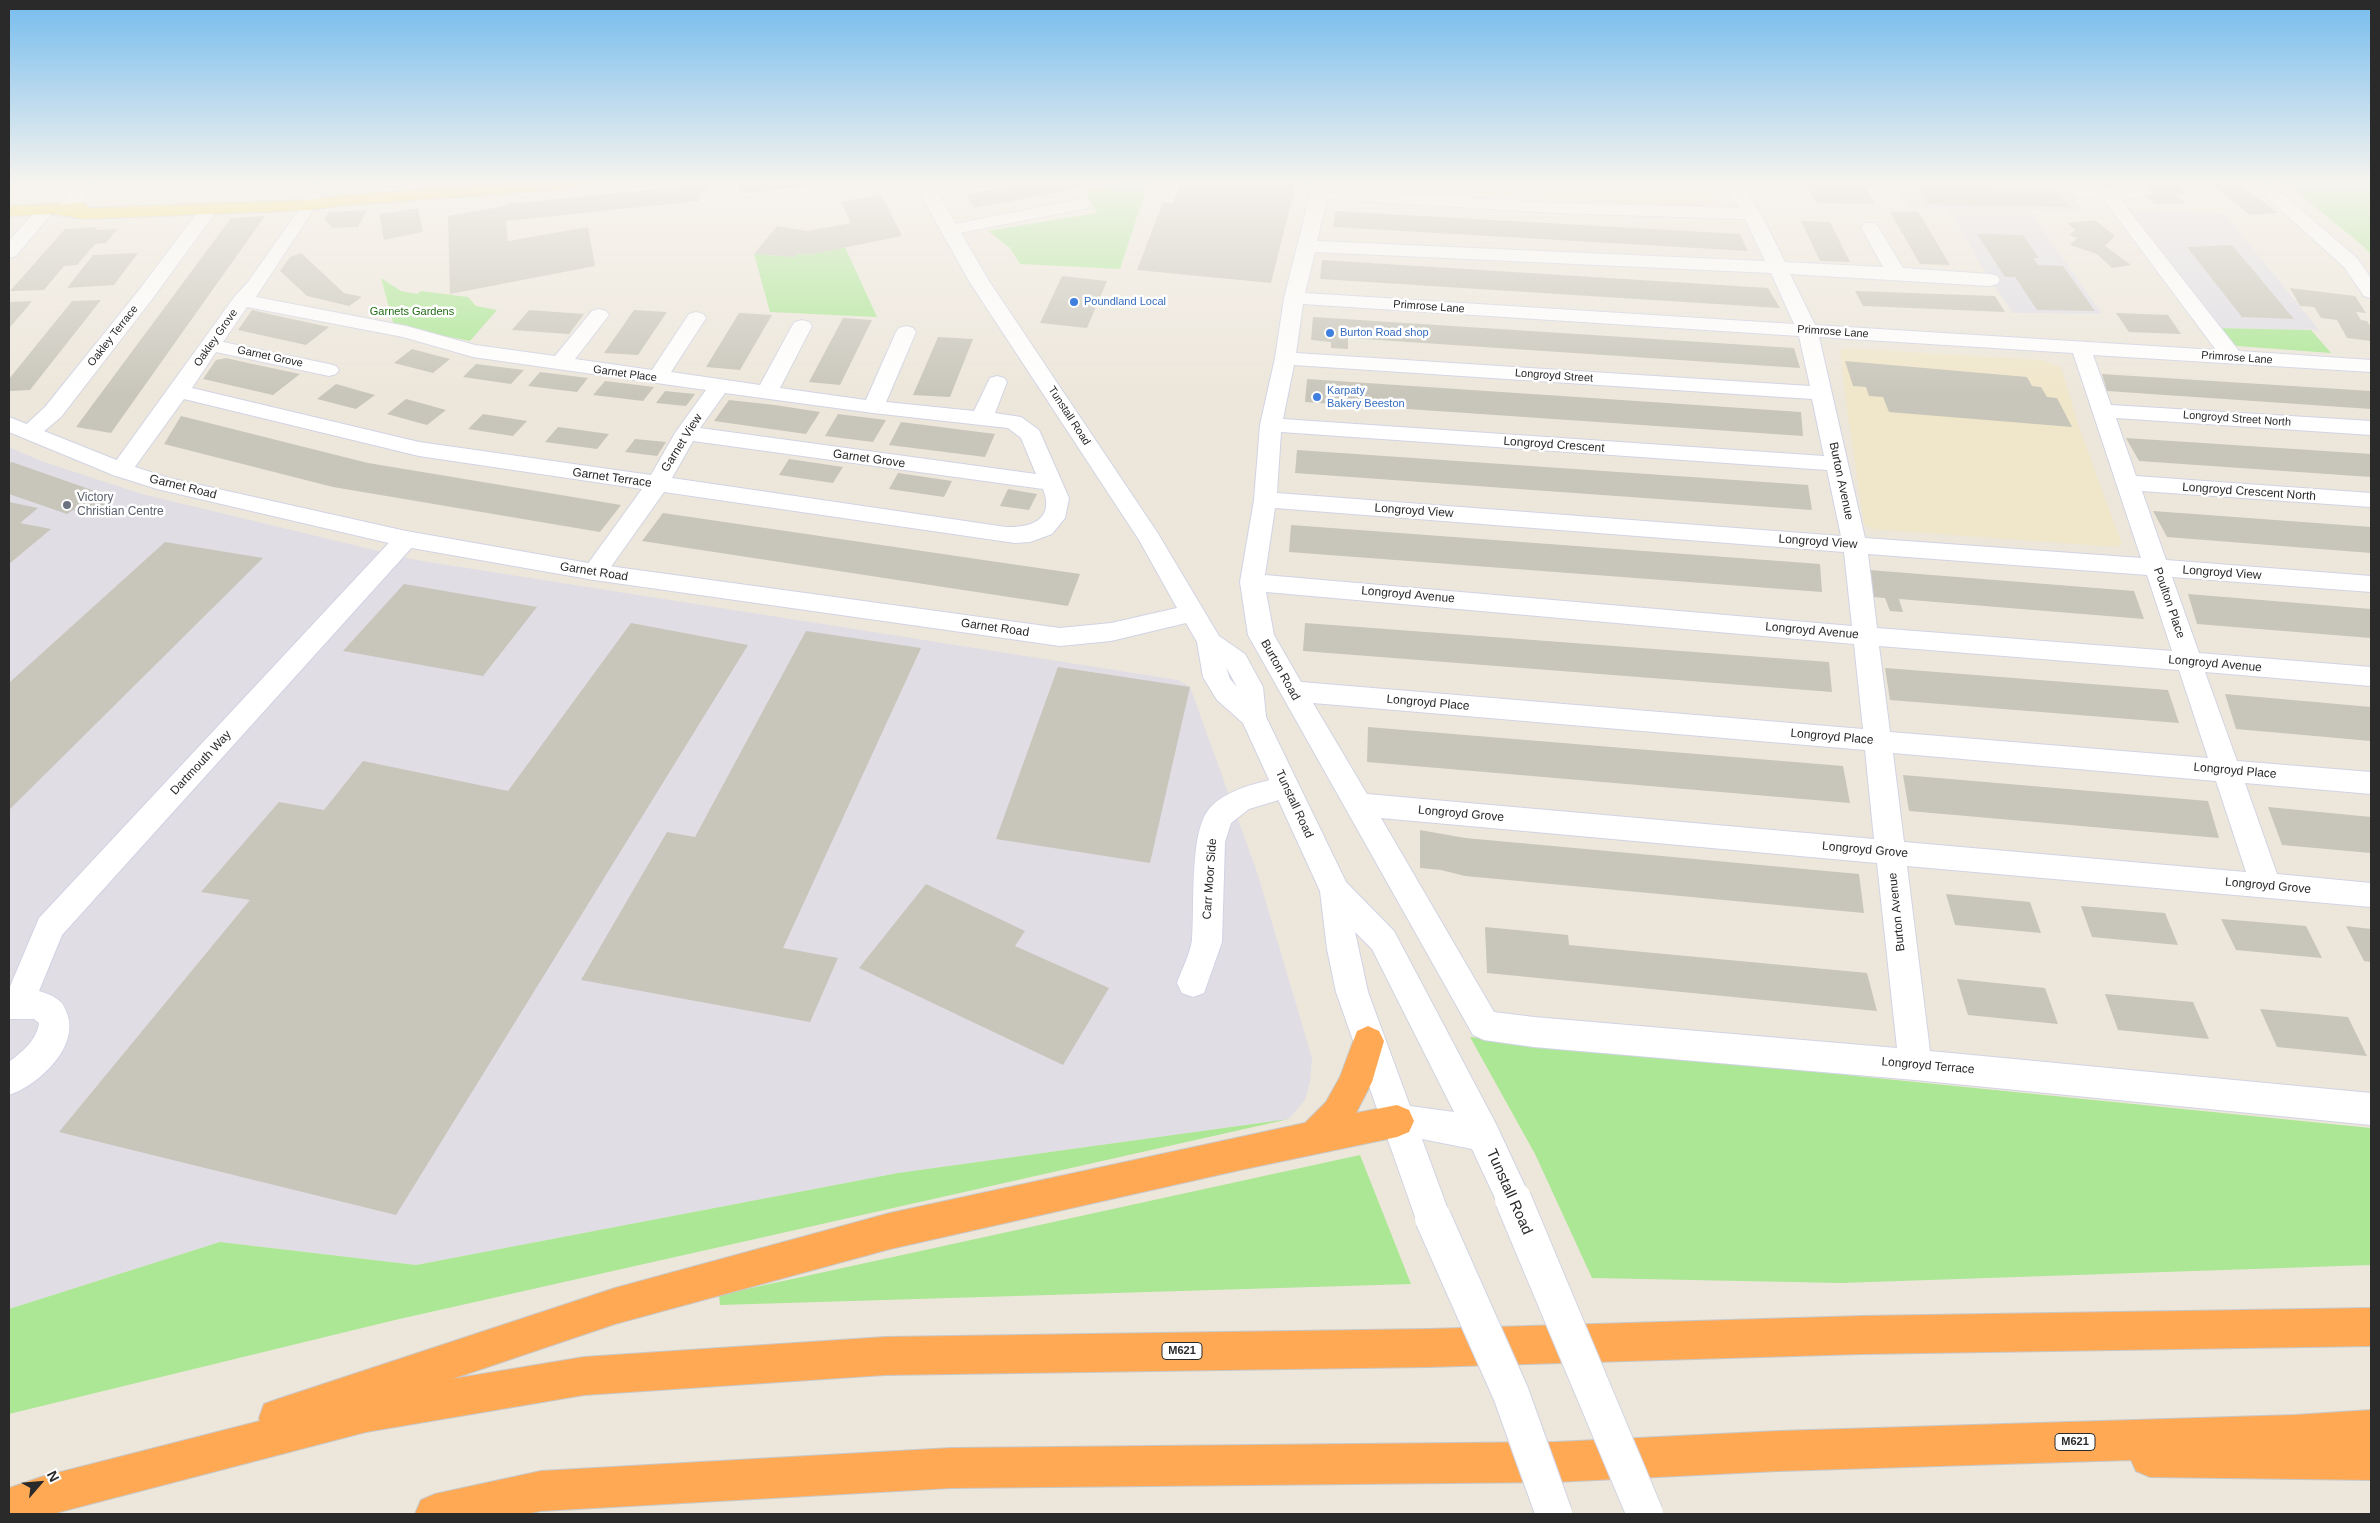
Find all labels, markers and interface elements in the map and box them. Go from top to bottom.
place label: Poundland Local [1084,295,1166,309]
marker: Poundland Local [1068,296,1080,308]
street label: Primrose Lane [1393,298,1465,316]
street label: Oakley Terrace [85,303,141,369]
park label: Garnets Gardens [370,305,454,319]
street label: Oakley Grove [191,307,241,369]
street label: Primrose Lane [1797,323,1869,341]
place label: Burton Road shop [1340,326,1429,340]
marker: Burton Road shop [1324,327,1336,339]
street label: Garnet Grove [236,344,304,370]
street label: Primrose Lane [2201,349,2273,367]
street label: Garnet Place [592,363,658,385]
street label: Longroyd Street [1514,367,1594,385]
street label: Tunstall Road [1045,384,1093,448]
place label: Karpaty Bakery Beeston [1327,384,1405,410]
marker: Karpaty Bakery Beeston [1311,391,1323,403]
street label: Longroyd Street North [2183,409,2291,429]
street label: Garnet View [658,411,706,475]
street label: Longroyd Crescent [1503,434,1605,456]
street label: Burton Avenue [1826,441,1856,521]
street label: Garnet Grove [832,447,906,471]
street label: Garnet Terrace [571,465,653,491]
street label: Garnet Road [148,472,218,502]
street label: Longroyd Crescent North [2182,480,2316,504]
place label: Victory Christian Centre [77,491,164,519]
marker: Victory Christian Centre [61,499,73,511]
street label: Longroyd View [1374,501,1454,521]
street label: Longroyd View [1778,532,1858,552]
street label: Garnet Road [559,560,629,584]
street label: Longroyd View [2182,563,2262,583]
street label: Poulton Place [2150,566,2188,640]
street label: Longroyd Avenue [1361,584,1455,606]
street label: Garnet Road [960,616,1030,640]
street label: Longroyd Avenue [1765,620,1859,642]
street label: Burton Road [1257,637,1303,703]
street label: Longroyd Avenue [2168,653,2262,675]
street label: Longroyd Place [1386,692,1470,714]
street label: Longroyd Place [1790,726,1874,748]
street label: Dartmouth Way [167,728,235,798]
street label: Longroyd Place [2193,760,2277,782]
street label: Tunstall Road [1272,768,1316,840]
street label: Longroyd Grove [1418,803,1504,825]
street label: Carr Moor Side [1200,838,1220,920]
street label: Longroyd Grove [1822,839,1908,861]
street label: Burton Avenue [1886,872,1908,952]
street label: Longroyd Grove [2225,875,2311,897]
street label: Longroyd Terrace [1881,1055,1975,1077]
street label: Tunstall Road [1482,1146,1536,1238]
road number: M621 [1162,1342,1202,1360]
road number: M621 [2055,1434,2095,1450]
north arrow [15,1458,65,1508]
text: N [44,1468,63,1484]

